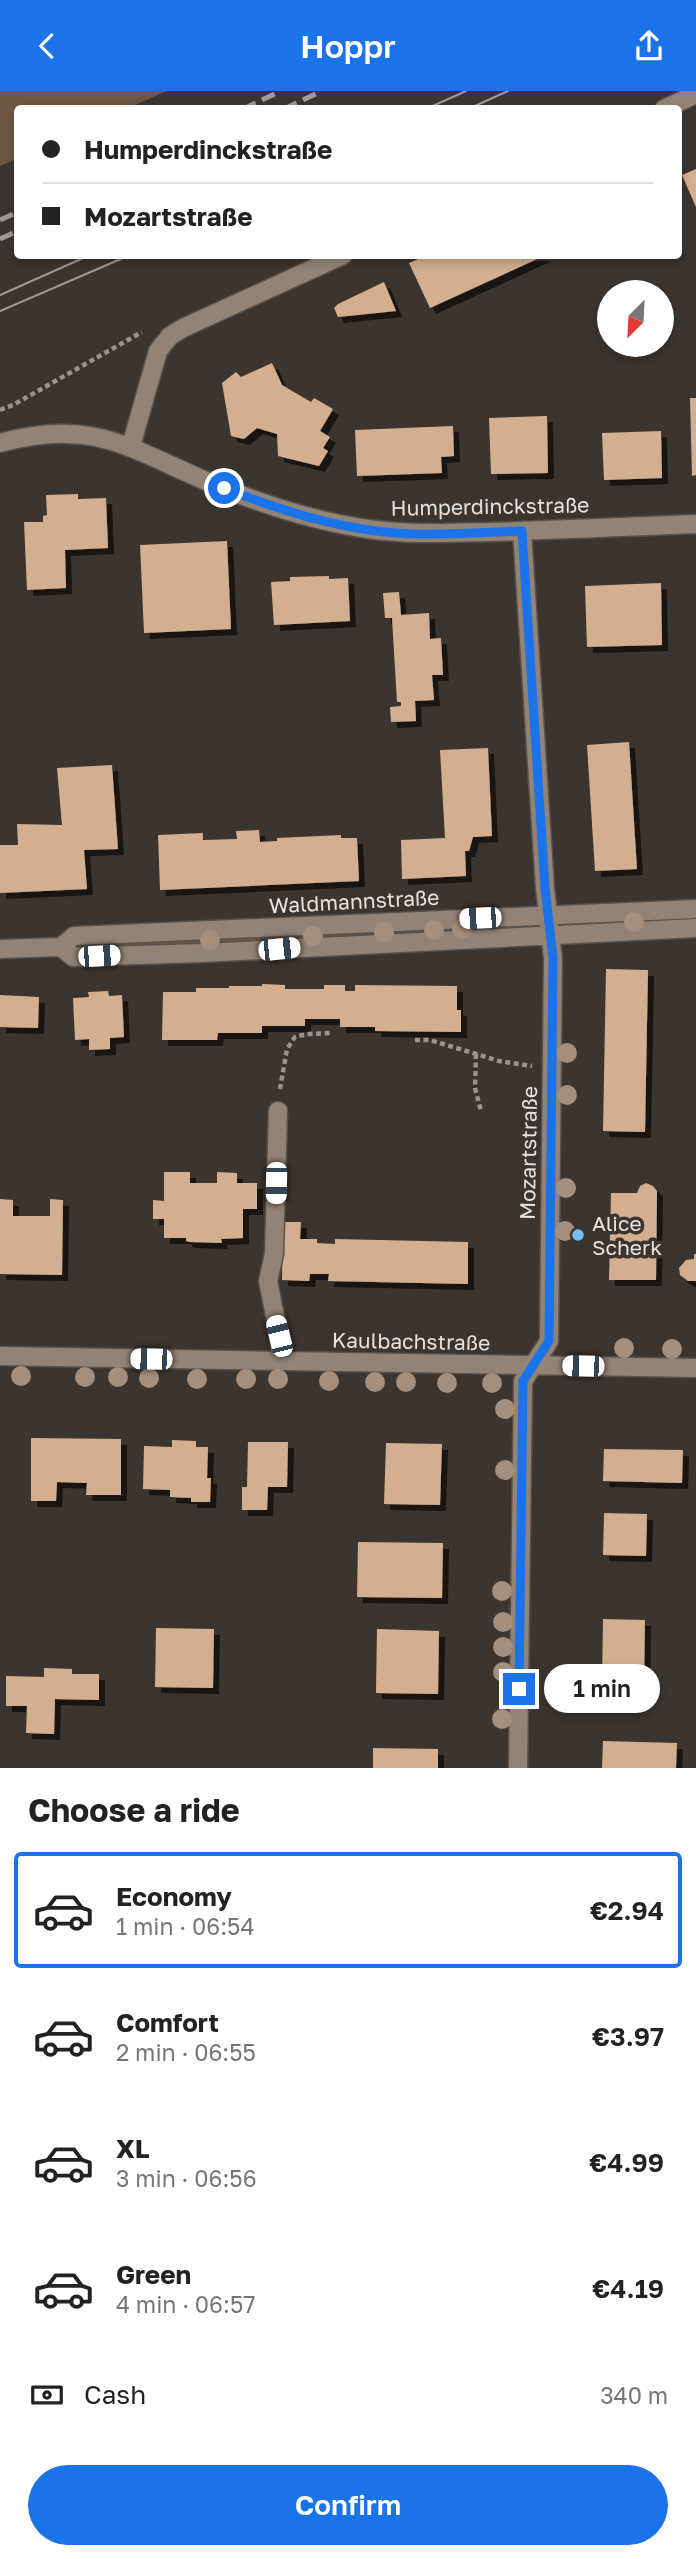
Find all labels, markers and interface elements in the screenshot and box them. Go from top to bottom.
icon: back [28,27,66,65]
text: Hoppr [300,27,396,65]
icon: share [630,27,668,65]
text: Humperdinckstraße [84,134,332,165]
text: Mozartstraße [84,201,253,232]
north arrow [597,280,674,357]
map controls [597,280,674,357]
route start [208,472,240,504]
street label: Humperdinckstraße [390,491,590,521]
street label: Waldmannstraße [268,884,440,918]
car [459,907,502,929]
car [258,936,301,962]
car [78,944,121,968]
street label: Mozartstraße [514,1086,542,1220]
car [266,1162,287,1204]
place label: Alice Scherk [592,1210,662,1260]
marker: Alice Scherk [570,1227,586,1243]
car [264,1313,295,1359]
street label: Kaulbachstraße [332,1327,490,1355]
car [130,1348,173,1370]
car [562,1355,605,1377]
callout: 1 min [544,1665,659,1713]
route end [503,1673,535,1705]
text: 1 min [573,1674,631,1702]
text: Choose a ride [28,1791,240,1829]
icon: car [32,1879,95,1942]
text: Economy [116,1881,232,1912]
text: €2.94 [590,1895,664,1926]
text: 1 min · 06:54 [116,1912,254,1940]
icon: car [32,2005,95,2068]
text: Comfort [116,2007,219,2038]
text: €3.97 [592,2021,664,2052]
text: 2 min · 06:55 [116,2038,256,2066]
icon: car [32,2131,95,2194]
text: XL [116,2133,150,2164]
text: €4.99 [589,2147,664,2178]
text: 3 min · 06:56 [116,2164,257,2192]
icon: car [32,2257,95,2320]
text: Green [116,2259,191,2290]
text: €4.19 [592,2273,664,2304]
text: 4 min · 06:57 [116,2290,255,2318]
icon: cash [28,2376,66,2414]
text: Cash [84,2379,146,2410]
text: 340 m [600,2381,668,2409]
button: Confirm [28,2465,668,2545]

